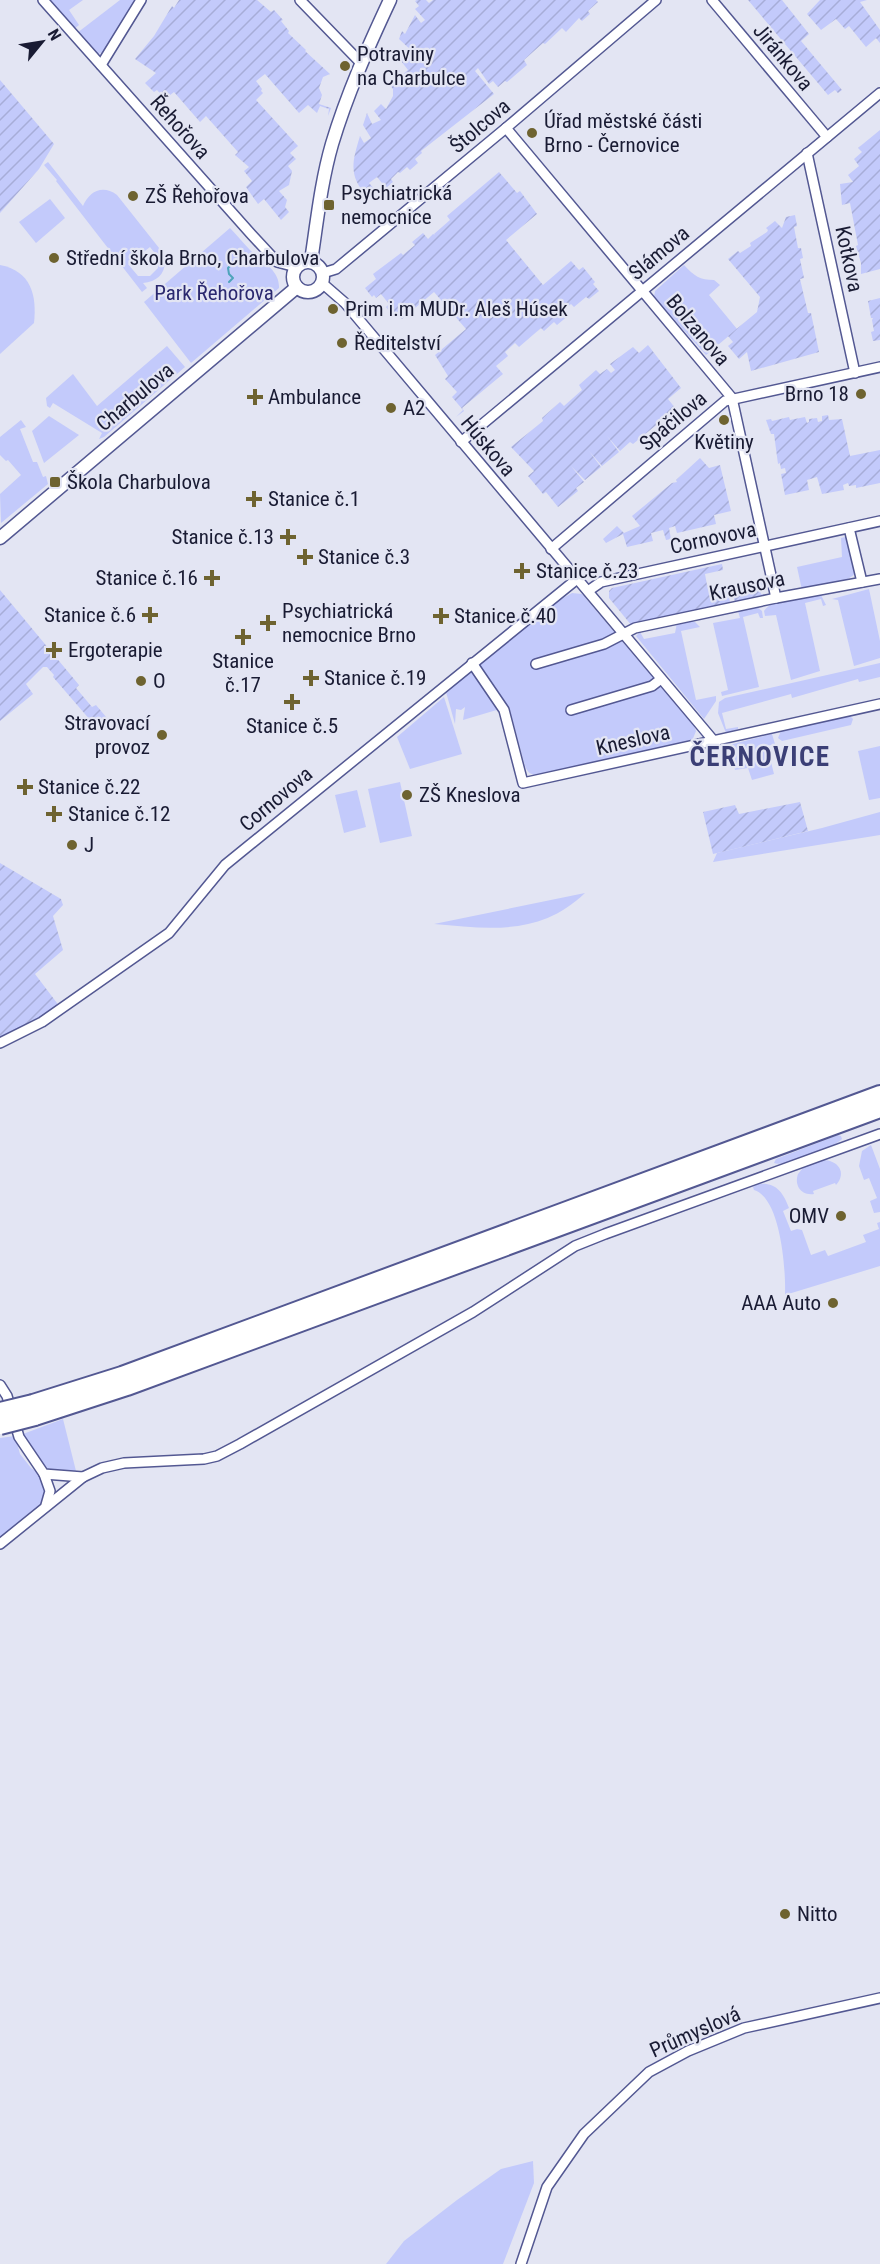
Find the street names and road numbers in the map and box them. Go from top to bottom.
street label: Jiránkova [748,19,818,95]
street label: Řehořova [145,90,215,164]
street label: Štolcova [445,94,515,158]
street label: Slámova [624,221,694,285]
street label: Kotkova [830,224,868,294]
street label: Bolzanova [661,290,735,370]
street label: Charbulova [92,358,178,436]
street label: Spáčilova [635,386,711,456]
street label: Húskova [456,411,520,481]
street label: Cornovova [668,517,758,559]
street label: Krausova [707,566,787,606]
street label: Kneslova [594,720,672,760]
street label: Cornovova [235,762,317,836]
street label: Průmyslová [646,2001,744,2063]

